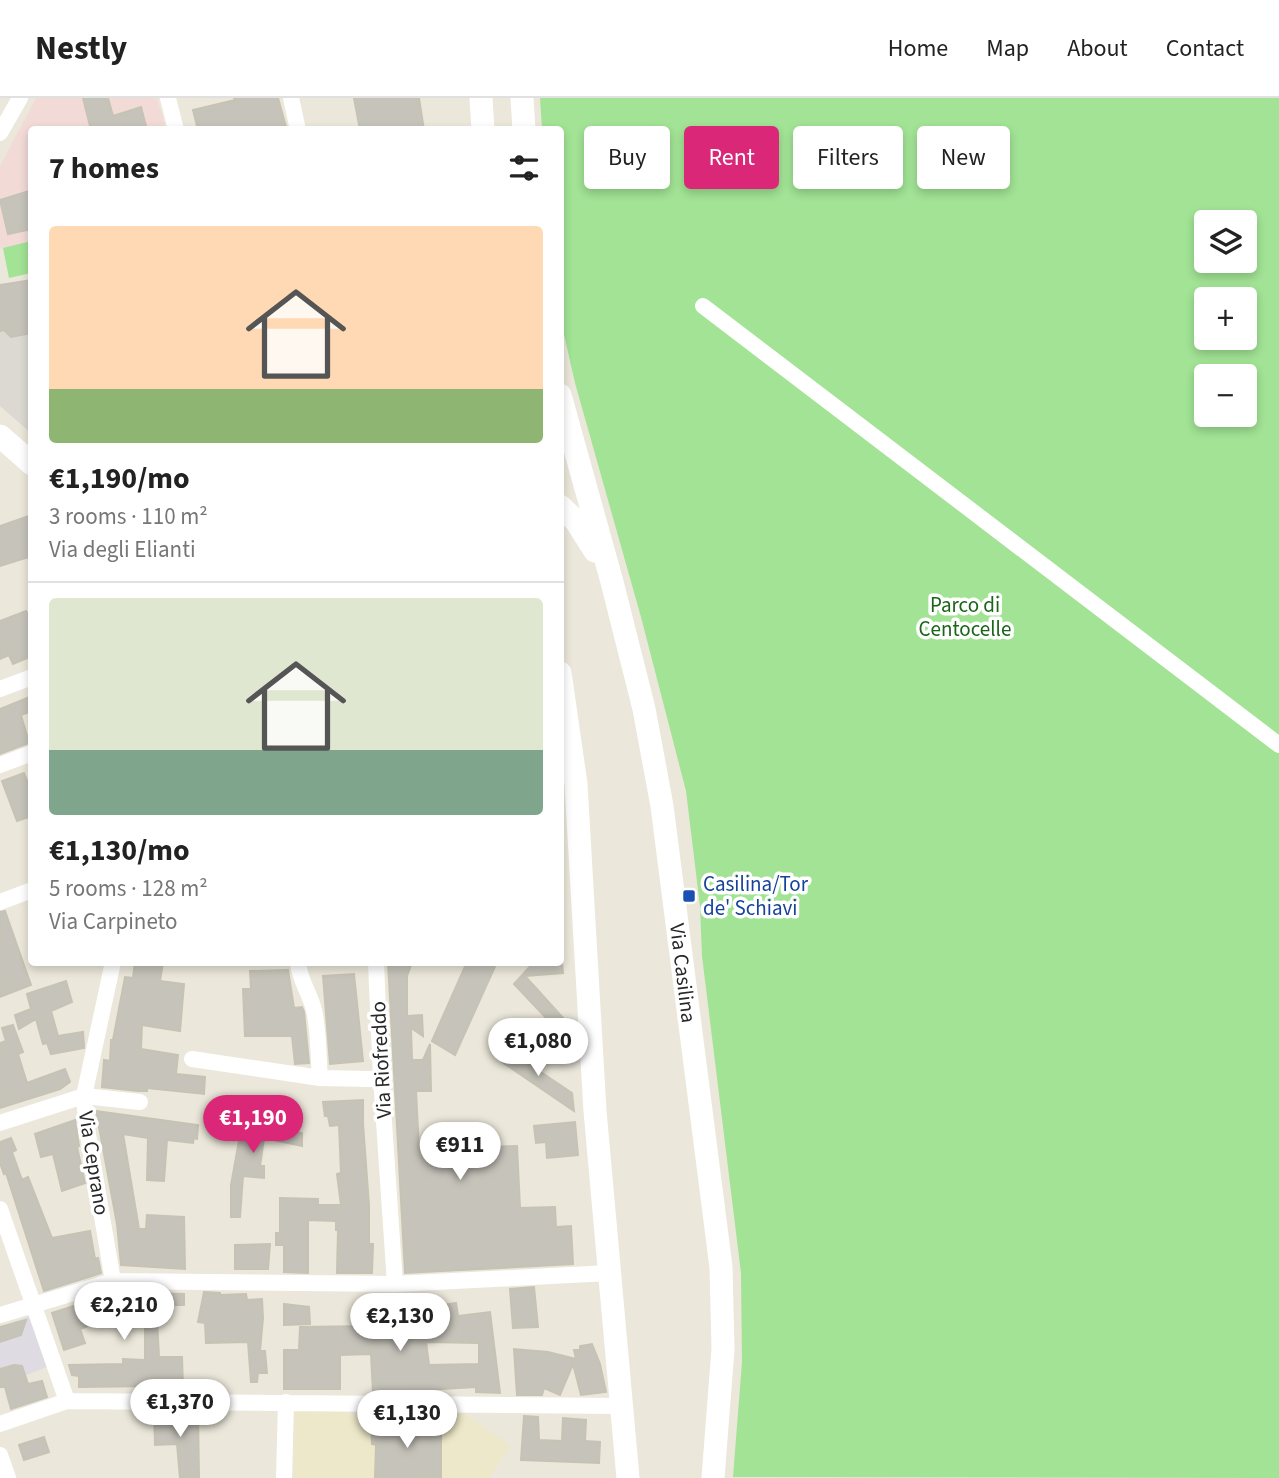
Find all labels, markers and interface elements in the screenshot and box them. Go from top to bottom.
text: Nestly [35,25,127,72]
text: Home [888,31,948,66]
text: Map [986,31,1029,66]
text: About [1067,31,1128,66]
text: Contact [1166,31,1244,66]
chip: Buy [584,126,670,189]
chip: Rent [684,126,779,189]
chip: Filters [793,126,903,189]
chip: New [917,126,1010,189]
text: 7 homes [49,147,159,190]
icon: filters [505,149,543,187]
map controls [1194,210,1257,427]
button: layers [1194,210,1257,273]
icon: home [233,271,359,397]
button: + [1194,287,1257,350]
button: − [1194,364,1257,427]
text: €1,190/mo [49,457,190,500]
text: 3 rooms · 110 m² [49,500,208,533]
text: Via degli Elianti [49,533,196,566]
park label: Parco di Centocelle [919,590,1011,644]
icon: home [233,643,359,769]
text: €1,130/mo [49,829,190,872]
place label: Casilina/Tor de' Schiavi [703,869,809,923]
text: 5 rooms · 128 m² [49,872,208,905]
marker: Casilina/Tor de' Schiavi [681,888,697,904]
text: Via Carpineto [49,905,178,938]
street label: Via Casilina [662,922,704,1024]
street label: Via Riofreddo [363,1001,399,1119]
pin: €1,080 [481,1018,595,1078]
text: €1,080 [504,1024,572,1057]
pin: €1,190 [196,1096,310,1155]
text: €1,190 [219,1101,287,1134]
street label: Via Ceprano [71,1109,117,1217]
pin: €911 [419,1122,501,1182]
text: €911 [436,1128,484,1161]
pin: €2,210 [67,1282,181,1342]
text: €2,210 [90,1288,158,1321]
pin: €2,130 [343,1294,457,1353]
text: €2,130 [366,1299,434,1332]
pin: €1,370 [123,1380,237,1439]
text: €1,370 [146,1385,214,1418]
pin: €1,130 [350,1390,464,1450]
text: €1,130 [373,1396,441,1429]

